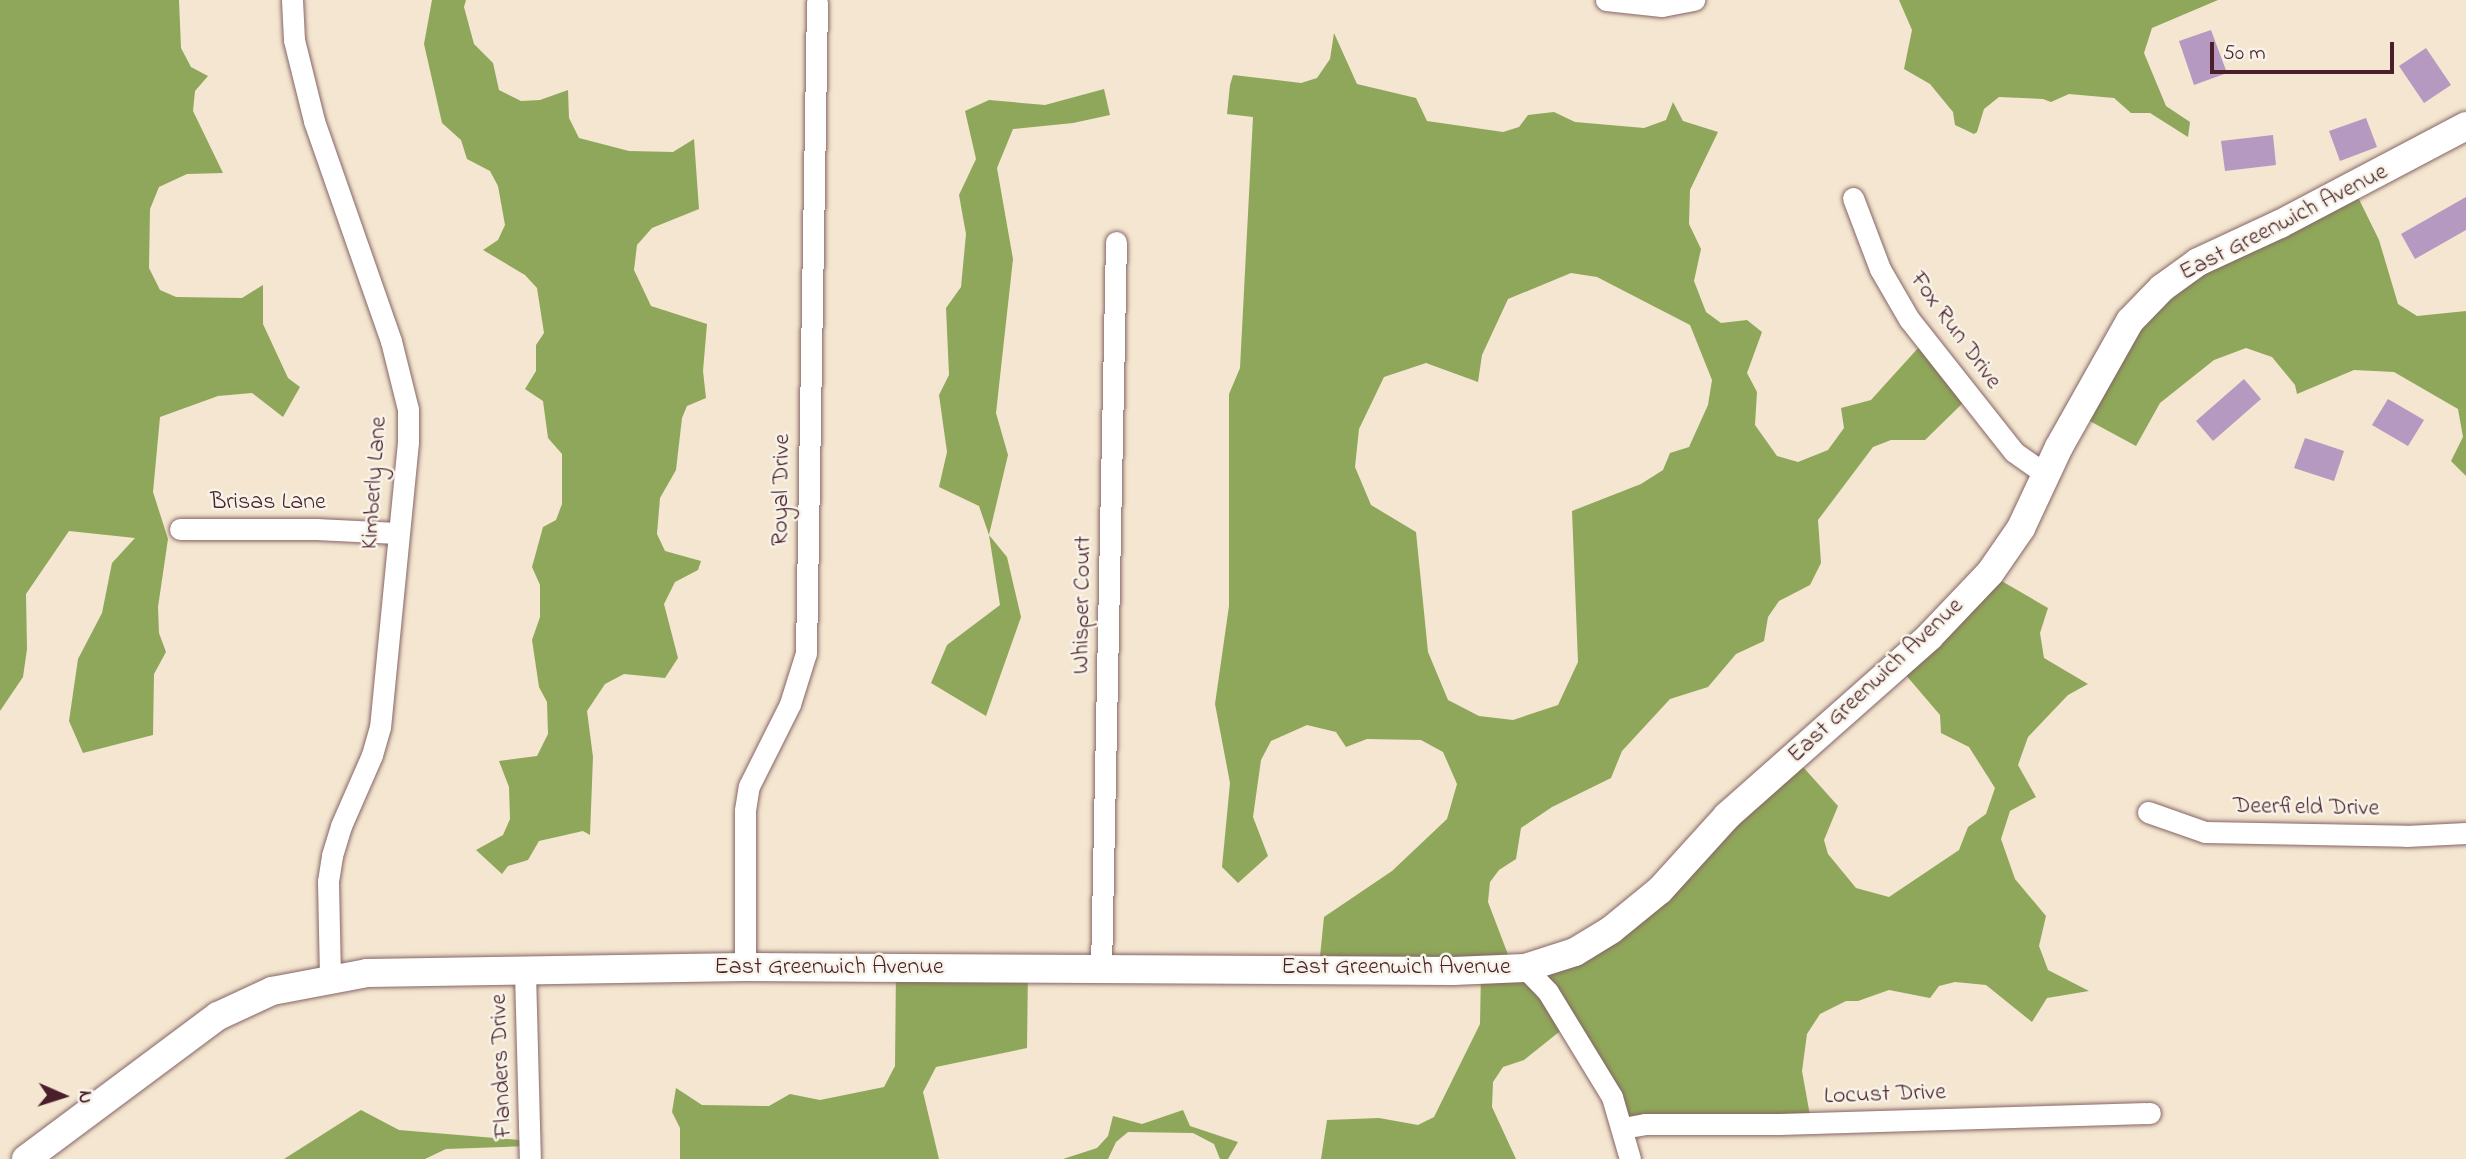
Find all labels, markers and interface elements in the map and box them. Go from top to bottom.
scale bar [2214,28,2398,72]
text: 50 m [2223,39,2266,69]
street label: East Greenwich Avenue [2175,158,2393,288]
street label: Fox Run Drive [1903,267,2007,395]
street label: Kimberly Lane [356,416,394,550]
street label: Royal Drive [767,434,797,546]
street label: Brisas Lane [210,489,326,517]
street label: Whisper Court [1067,535,1099,675]
street label: East Greenwich Avenue [1782,592,1970,770]
street label: Deerfield Drive [2233,792,2379,824]
street label: East Greenwich Avenue [714,954,944,982]
street label: East Greenwich Avenue [1281,954,1511,982]
street label: Flanders Drive [485,993,519,1139]
north arrow [28,1061,98,1131]
street label: Locust Drive [1824,1078,1946,1112]
text: N [71,1090,98,1104]

